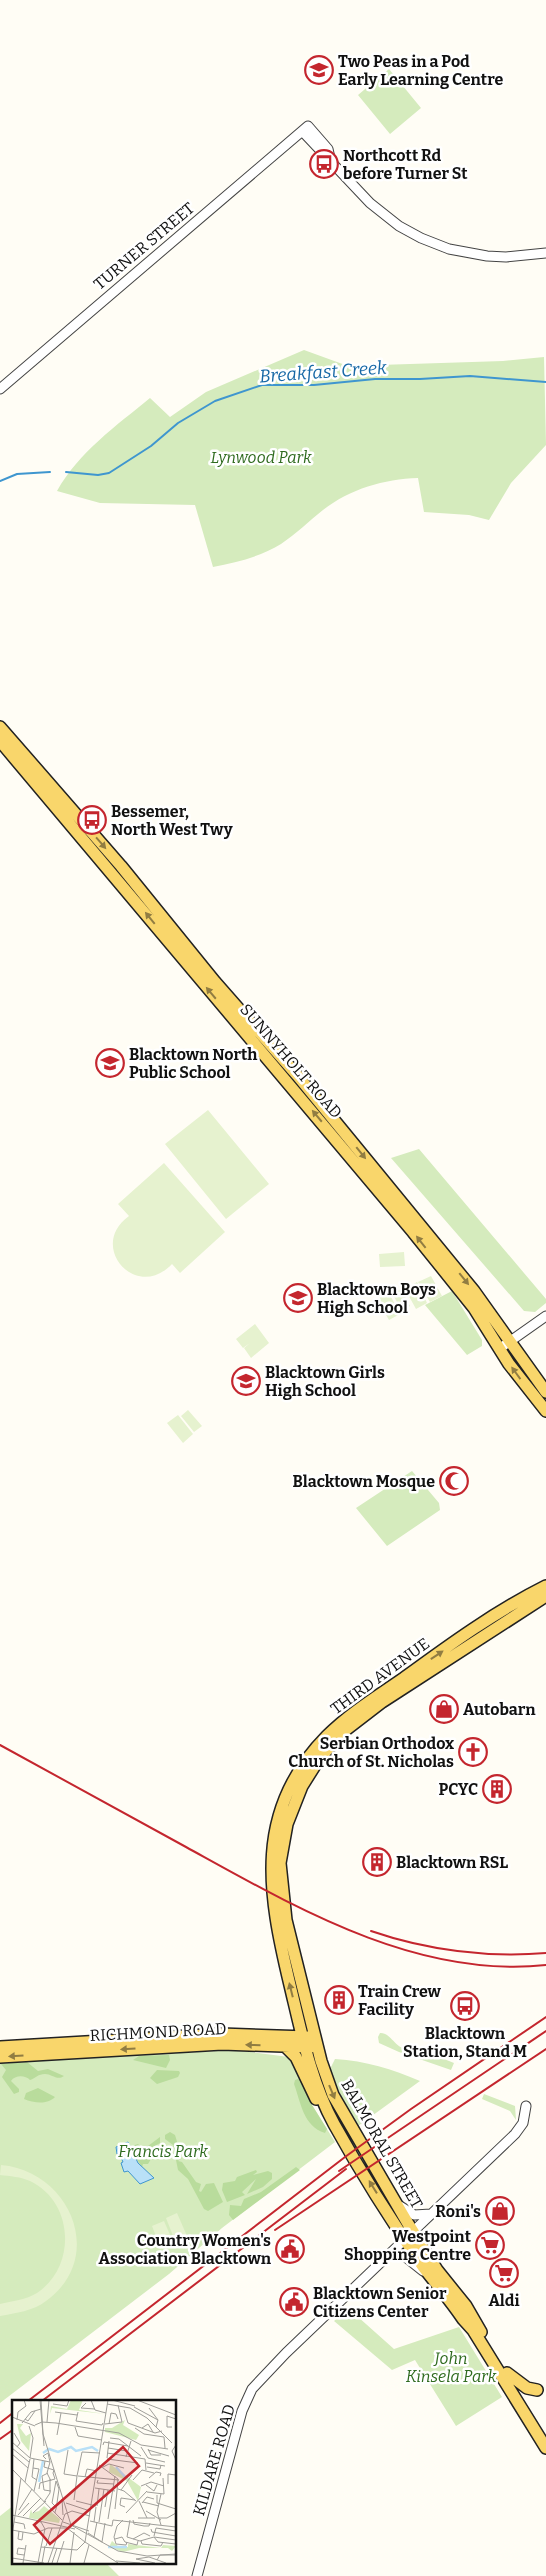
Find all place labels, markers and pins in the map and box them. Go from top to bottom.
place label: Two Peas in a Pod Early Learning Centre [338,52,503,89]
school or university icon: Two Peas in a Pod Early Learning Centre [304,55,334,85]
place label: Northcott Rd before Turner St [343,146,468,183]
bus stop icon: Northcott Rd before Turner St [309,149,339,179]
place label: Bessemer, North West Twy [111,802,233,839]
bus stop icon: Bessemer, North West Twy [77,805,107,835]
place label: Blacktown North Public School [129,1045,257,1082]
school or university icon: Blacktown North Public School [95,1048,125,1078]
place label: Blacktown Boys High School [317,1280,436,1317]
school or university icon: Blacktown Boys High School [283,1283,313,1313]
place label: Blacktown Girls High School [265,1363,385,1400]
school or university icon: Blacktown Girls High School [231,1366,261,1396]
mosque icon: Blacktown Mosque [439,1466,469,1496]
place label: Blacktown Mosque [293,1472,435,1491]
shop icon: Autobarn [429,1694,459,1724]
place label: Autobarn [463,1700,536,1719]
place label: Serbian Orthodox Church of St. Nicholas [288,1734,454,1771]
church icon: Serbian Orthodox Church of St. Nicholas [458,1737,488,1767]
building icon: PCYC [482,1774,512,1804]
place label: PCYC [439,1780,478,1799]
building icon: Blacktown RSL [362,1847,392,1877]
place label: Blacktown RSL [396,1853,508,1872]
place label: Train Crew Facility [358,1982,442,2019]
building icon: Train Crew Facility [324,1985,354,2015]
bus stop icon: Blacktown Station, Stand M [450,1991,480,2021]
place label: Blacktown Station, Stand M [403,2024,527,2061]
shop icon: Roni's [485,2196,515,2226]
place label: Roni's [435,2202,481,2221]
place label: Westpoint Shopping Centre [344,2227,472,2264]
supermarket icon: Westpoint Shopping Centre [475,2230,505,2260]
place label: Country Women's Association Blacktown [99,2231,272,2268]
public building icon: Country Women's Association Blacktown [275,2234,305,2264]
supermarket icon: Aldi [489,2258,519,2288]
place label: Blacktown Senior Citizens Center [313,2284,447,2321]
public building icon: Blacktown Senior Citizens Center [279,2287,309,2317]
place label: Aldi [488,2291,520,2310]

